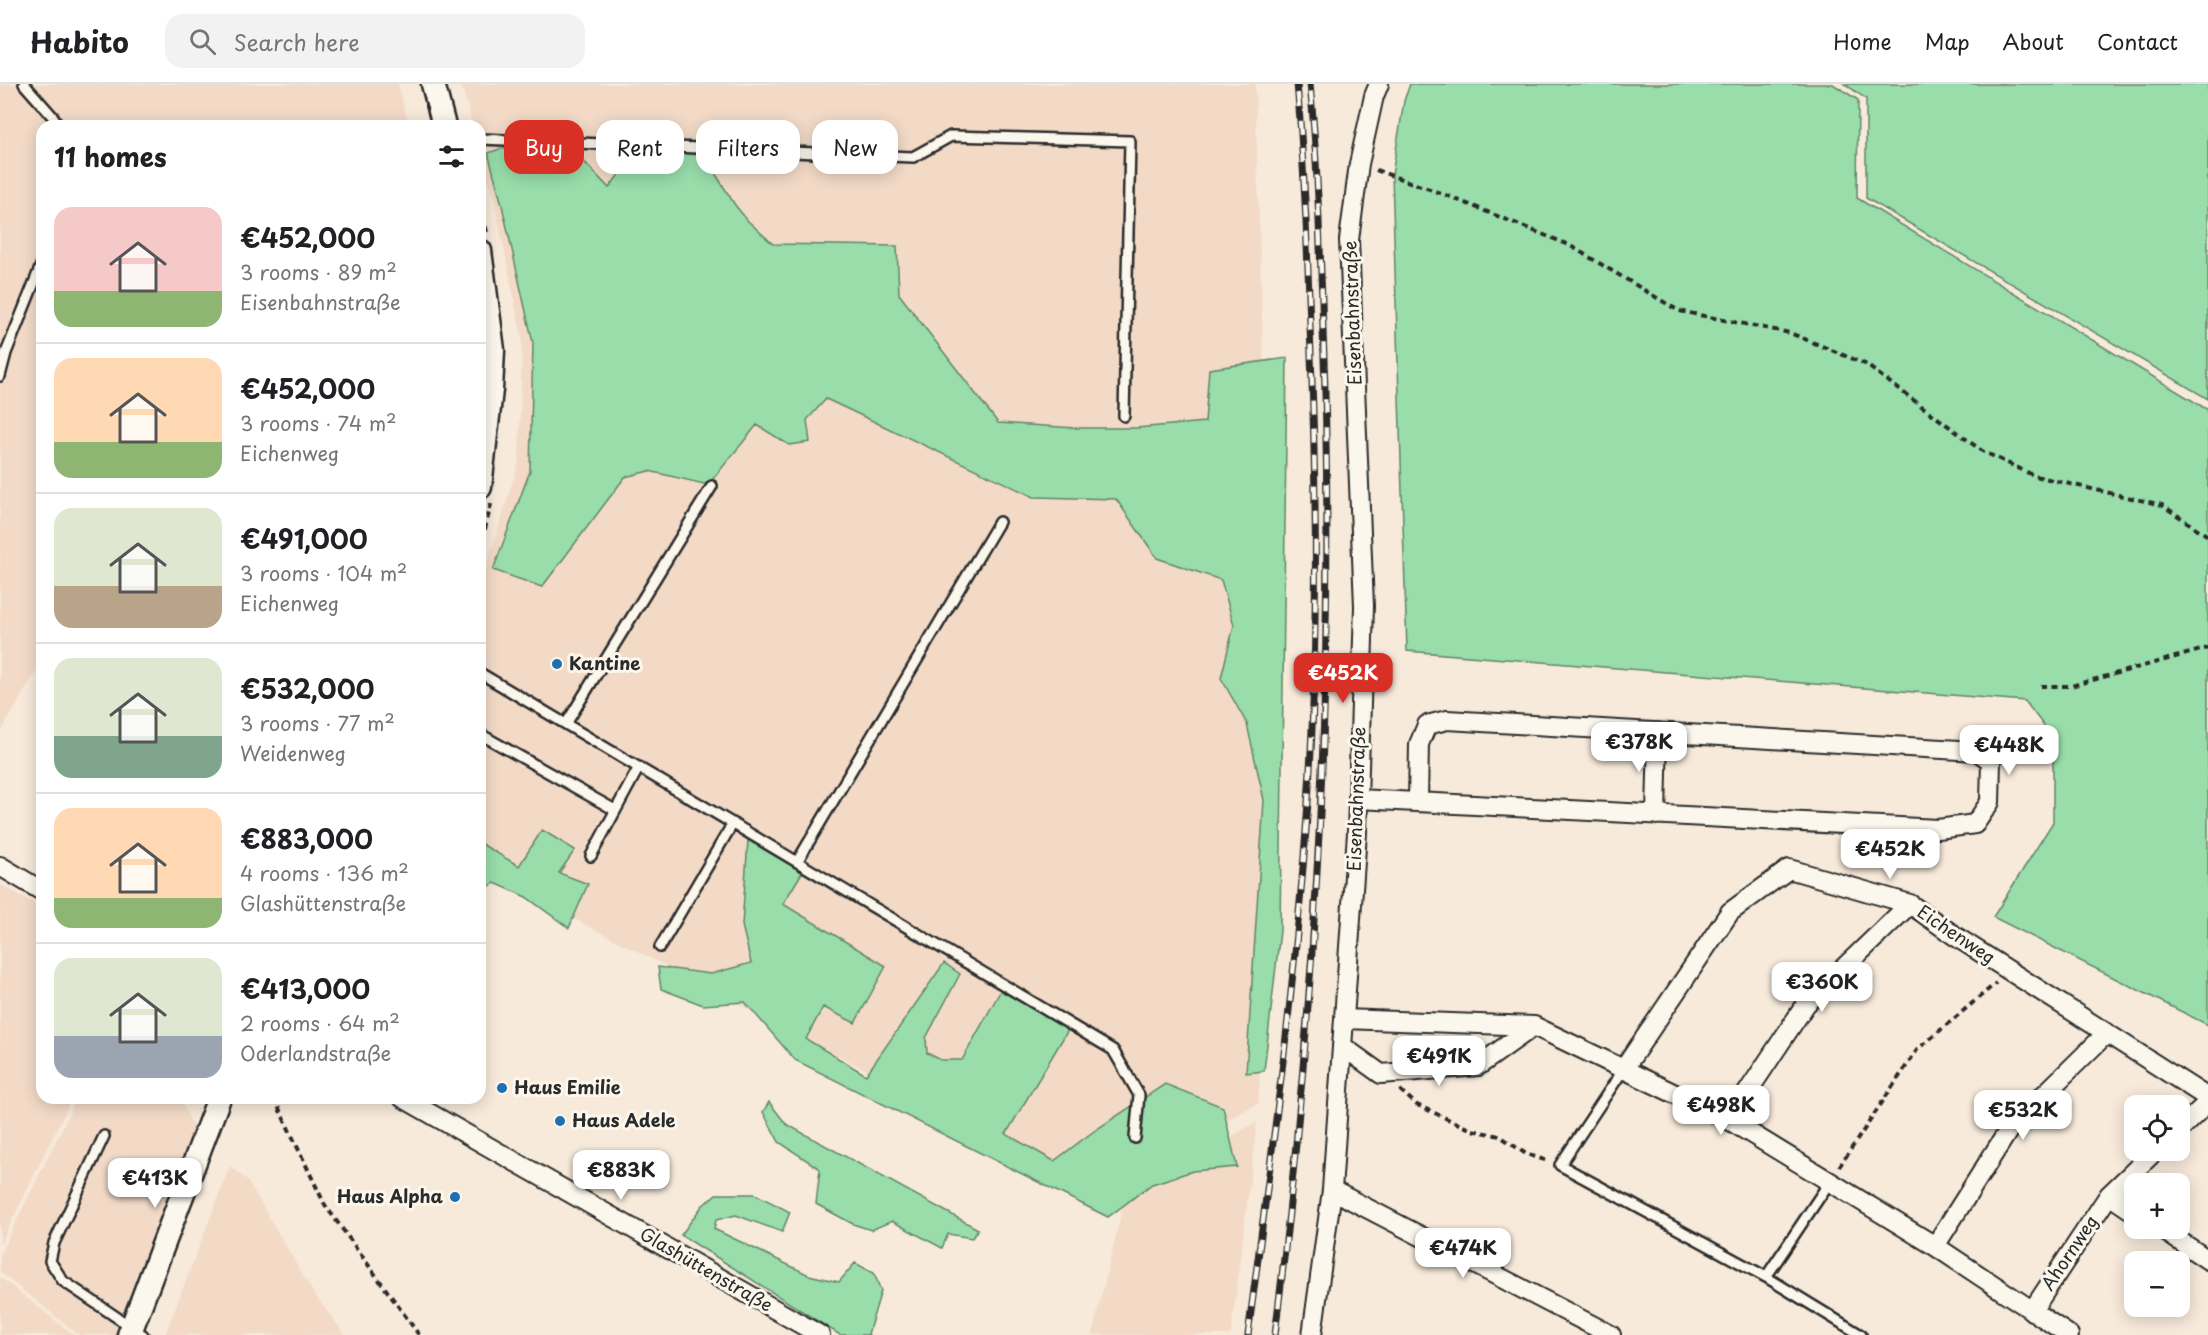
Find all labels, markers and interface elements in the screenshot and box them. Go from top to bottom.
search box [165,14,585,68]
text: Habito [30,20,129,63]
icon: search [186,25,219,58]
text: Search here [234,25,360,58]
text: Home [1833,25,1892,57]
text: Map [1925,25,1970,57]
text: About [2003,25,2064,57]
text: Contact [2097,25,2178,57]
chip: Buy [504,120,584,174]
chip: Rent [596,120,684,174]
chip: Filters [696,120,800,174]
chip: New [812,120,898,174]
text: 11 homes [54,137,167,176]
icon: filters [435,140,468,173]
text: €452,000 [240,218,375,257]
icon: home [102,231,174,303]
street label: Eisenbahnstraße [1335,240,1368,386]
text: 3 rooms · 89 m² [240,257,397,287]
text: Eisenbahnstraße [240,287,401,317]
text: €452,000 [240,369,375,408]
icon: home [102,382,174,454]
text: 3 rooms · 74 m² [240,408,397,438]
text: Eichenweg [240,438,339,468]
text: €491,000 [240,519,368,558]
icon: home [102,532,174,604]
text: 3 rooms · 104 m² [240,558,407,588]
text: Eichenweg [240,588,339,618]
place label: Kantine [569,649,640,676]
pin: €452K [1301,653,1385,704]
marker: Kantine [550,657,564,671]
text: €452K [1308,657,1378,687]
text: €532,000 [240,669,375,708]
icon: home [102,682,174,754]
text: 3 rooms · 77 m² [240,708,395,738]
pin: €378K [1597,722,1681,773]
pin: €448K [1967,725,2051,776]
street label: Eisenbahnstraße [1339,726,1372,872]
text: €378K [1605,726,1673,756]
text: €448K [1974,729,2044,759]
text: Weidenweg [240,738,346,768]
text: €883,000 [240,819,373,858]
pin: €452K [1848,829,1932,880]
icon: home [102,832,174,904]
text: €452K [1855,833,1925,863]
text: 4 rooms · 136 m² [240,858,409,888]
text: Glashüttenstraße [240,888,406,918]
street label: Eichenweg [1912,898,2001,970]
pin: €360K [1780,962,1864,1013]
text: €360K [1786,966,1858,996]
text: €413,000 [240,969,370,1008]
icon: home [102,982,174,1054]
text: 2 rooms · 64 m² [240,1008,400,1038]
pin: €491K [1397,1036,1481,1087]
text: Oderlandstraße [240,1038,391,1068]
text: €491K [1406,1040,1472,1070]
place label: Haus Emilie [514,1073,621,1100]
marker: Haus Emilie [495,1081,509,1095]
pin: €498K [1679,1085,1763,1136]
text: €498K [1687,1089,1756,1119]
pin: €532K [1981,1090,2065,1141]
text: €532K [1988,1094,2058,1124]
map controls [2124,1095,2190,1317]
button: locate [2124,1095,2190,1161]
place label: Haus Adele [572,1106,676,1133]
marker: Haus Adele [553,1114,567,1128]
pin: €883K [579,1150,663,1201]
text: €883K [587,1154,655,1184]
pin: €413K [113,1158,197,1209]
text: €413K [122,1162,188,1192]
button: + [2124,1173,2190,1239]
place label: Haus Alpha [337,1182,443,1209]
marker: Haus Alpha [448,1190,462,1204]
street label: Ahornweg [2034,1209,2104,1295]
street label: Glashüttenstraße [635,1220,778,1318]
pin: €474K [1421,1228,1505,1279]
text: €474K [1429,1232,1497,1262]
button: − [2124,1251,2190,1317]

